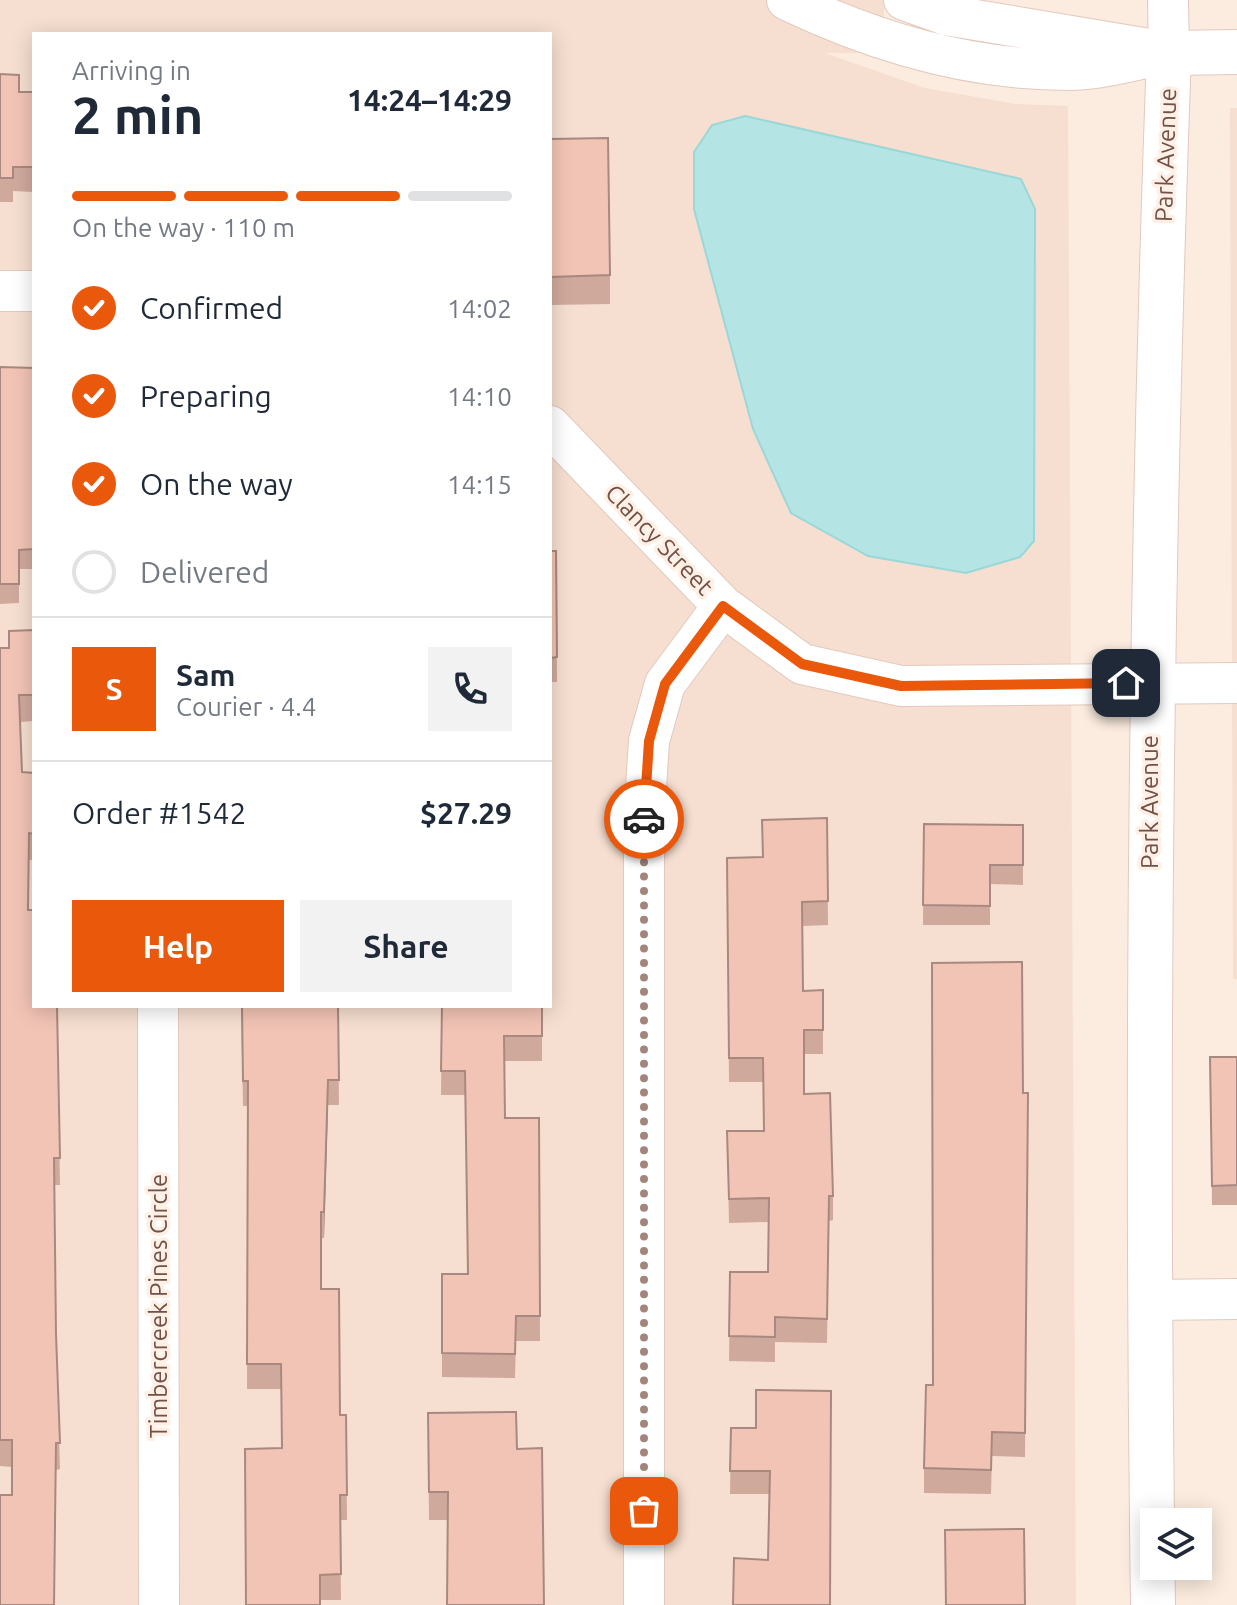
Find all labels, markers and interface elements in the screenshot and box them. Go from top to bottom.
text: Arriving in [72,56,191,85]
text: 14:24–14:29 [347,83,512,117]
text: 2 min [72,86,203,144]
street label: Park Avenue [1150,88,1181,222]
text: On the way · 110 m [72,213,295,242]
icon: check [72,286,116,330]
text: Confirmed [140,291,283,325]
text: 14:02 [447,294,512,323]
icon: check [72,374,116,418]
text: Preparing [140,379,272,413]
text: 14:10 [447,382,512,411]
icon: check [72,462,116,506]
text: On the way [140,467,293,501]
text: 14:15 [447,470,512,499]
street label: Clancy Street [600,479,719,601]
text: Delivered [140,555,269,589]
button: phone [428,647,512,731]
pin [1092,649,1160,717]
text: Sam [176,658,235,692]
icon: home [1104,661,1148,705]
text: S [105,672,123,706]
text: Courier · 4.4 [176,692,316,721]
street label: Park Avenue [1136,735,1163,869]
courier [604,779,684,859]
text: Order #1542 [72,796,246,830]
text: $27.29 [420,796,512,830]
icon: car [622,797,666,841]
button: Help [72,900,284,992]
button: Share [300,900,512,992]
street label: Timbercreek Pines Circle [145,1174,172,1438]
pin [610,1477,678,1545]
icon: bag [622,1489,666,1533]
map controls [1140,1508,1212,1580]
button: layers [1140,1508,1212,1580]

